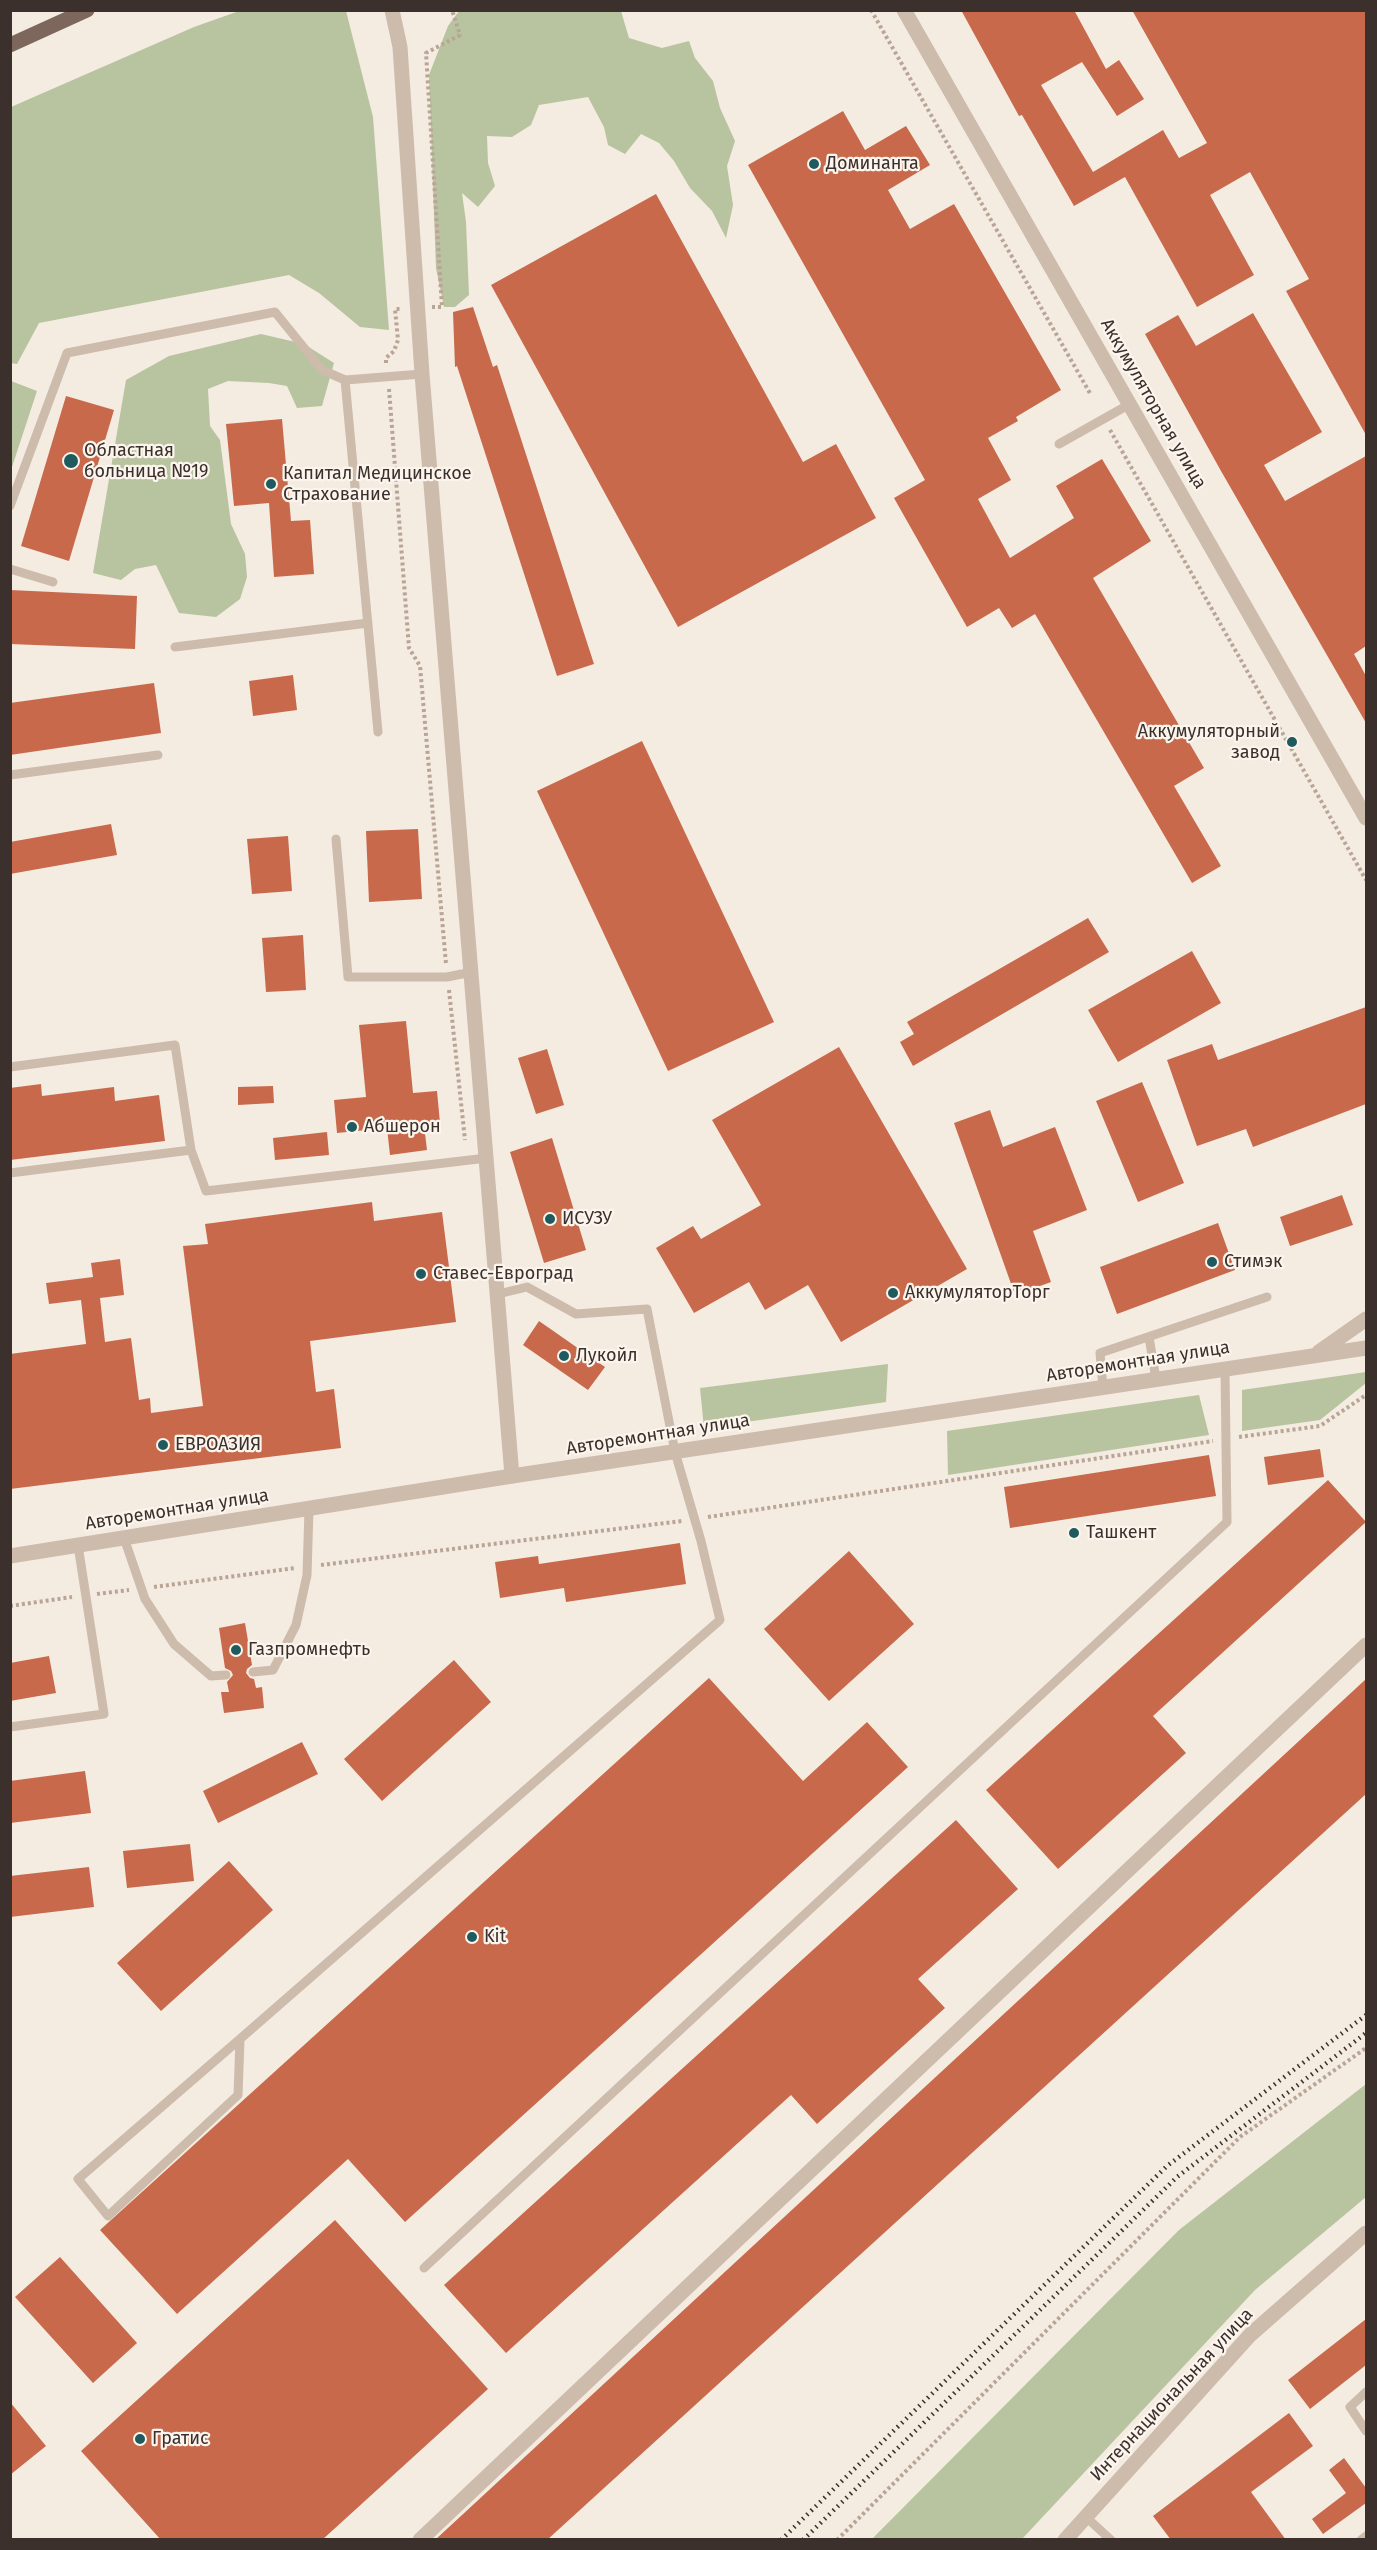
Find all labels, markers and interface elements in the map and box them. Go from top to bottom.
place label: Доминанта [826,153,919,175]
marker: Доминанта [807,157,821,171]
street label: Аккумуляторная улица [1095,315,1211,493]
place label: Областная больница №19 [84,440,208,482]
marker: Областная больница №19 [62,452,80,470]
place label: Капитал Медицинское Страхование [283,463,472,506]
marker: Капитал Медицинское Страхование [264,477,278,491]
place label: Аккумуляторный завод [1138,721,1280,764]
marker: Аккумуляторный завод [1285,735,1299,749]
place label: Абшерон [364,1116,441,1138]
marker: Абшерон [345,1120,359,1134]
place label: ИСУЗУ [562,1208,612,1230]
marker: ИСУЗУ [543,1212,557,1226]
place label: Стимэк [1224,1251,1282,1273]
marker: Стимэк [1205,1255,1219,1269]
place label: Ставес-Евроград [433,1263,573,1285]
marker: Ставес-Евроград [414,1267,428,1281]
place label: АккумуляторТорг [905,1282,1050,1304]
marker: АккумуляторТорг [886,1286,900,1300]
street label: Авторемонтная улица [1045,1337,1231,1387]
place label: Лукойл [576,1345,638,1367]
marker: Лукойл [557,1349,571,1363]
street label: Авторемонтная улица [565,1410,751,1460]
place label: ЕВРОАЗИЯ [175,1434,261,1456]
marker: ЕВРОАЗИЯ [156,1438,170,1452]
street label: Авторемонтная улица [84,1485,270,1535]
place label: Ташкент [1086,1522,1156,1544]
marker: Ташкент [1067,1526,1081,1540]
place label: Газпромнефть [248,1639,370,1661]
marker: Газпромнефть [229,1643,243,1657]
place label: Kit [484,1926,506,1948]
marker: Kit [465,1930,479,1944]
street label: Интернациональная улица [1086,2304,1258,2486]
place label: Гратис [152,2428,209,2450]
marker: Гратис [133,2432,147,2446]

